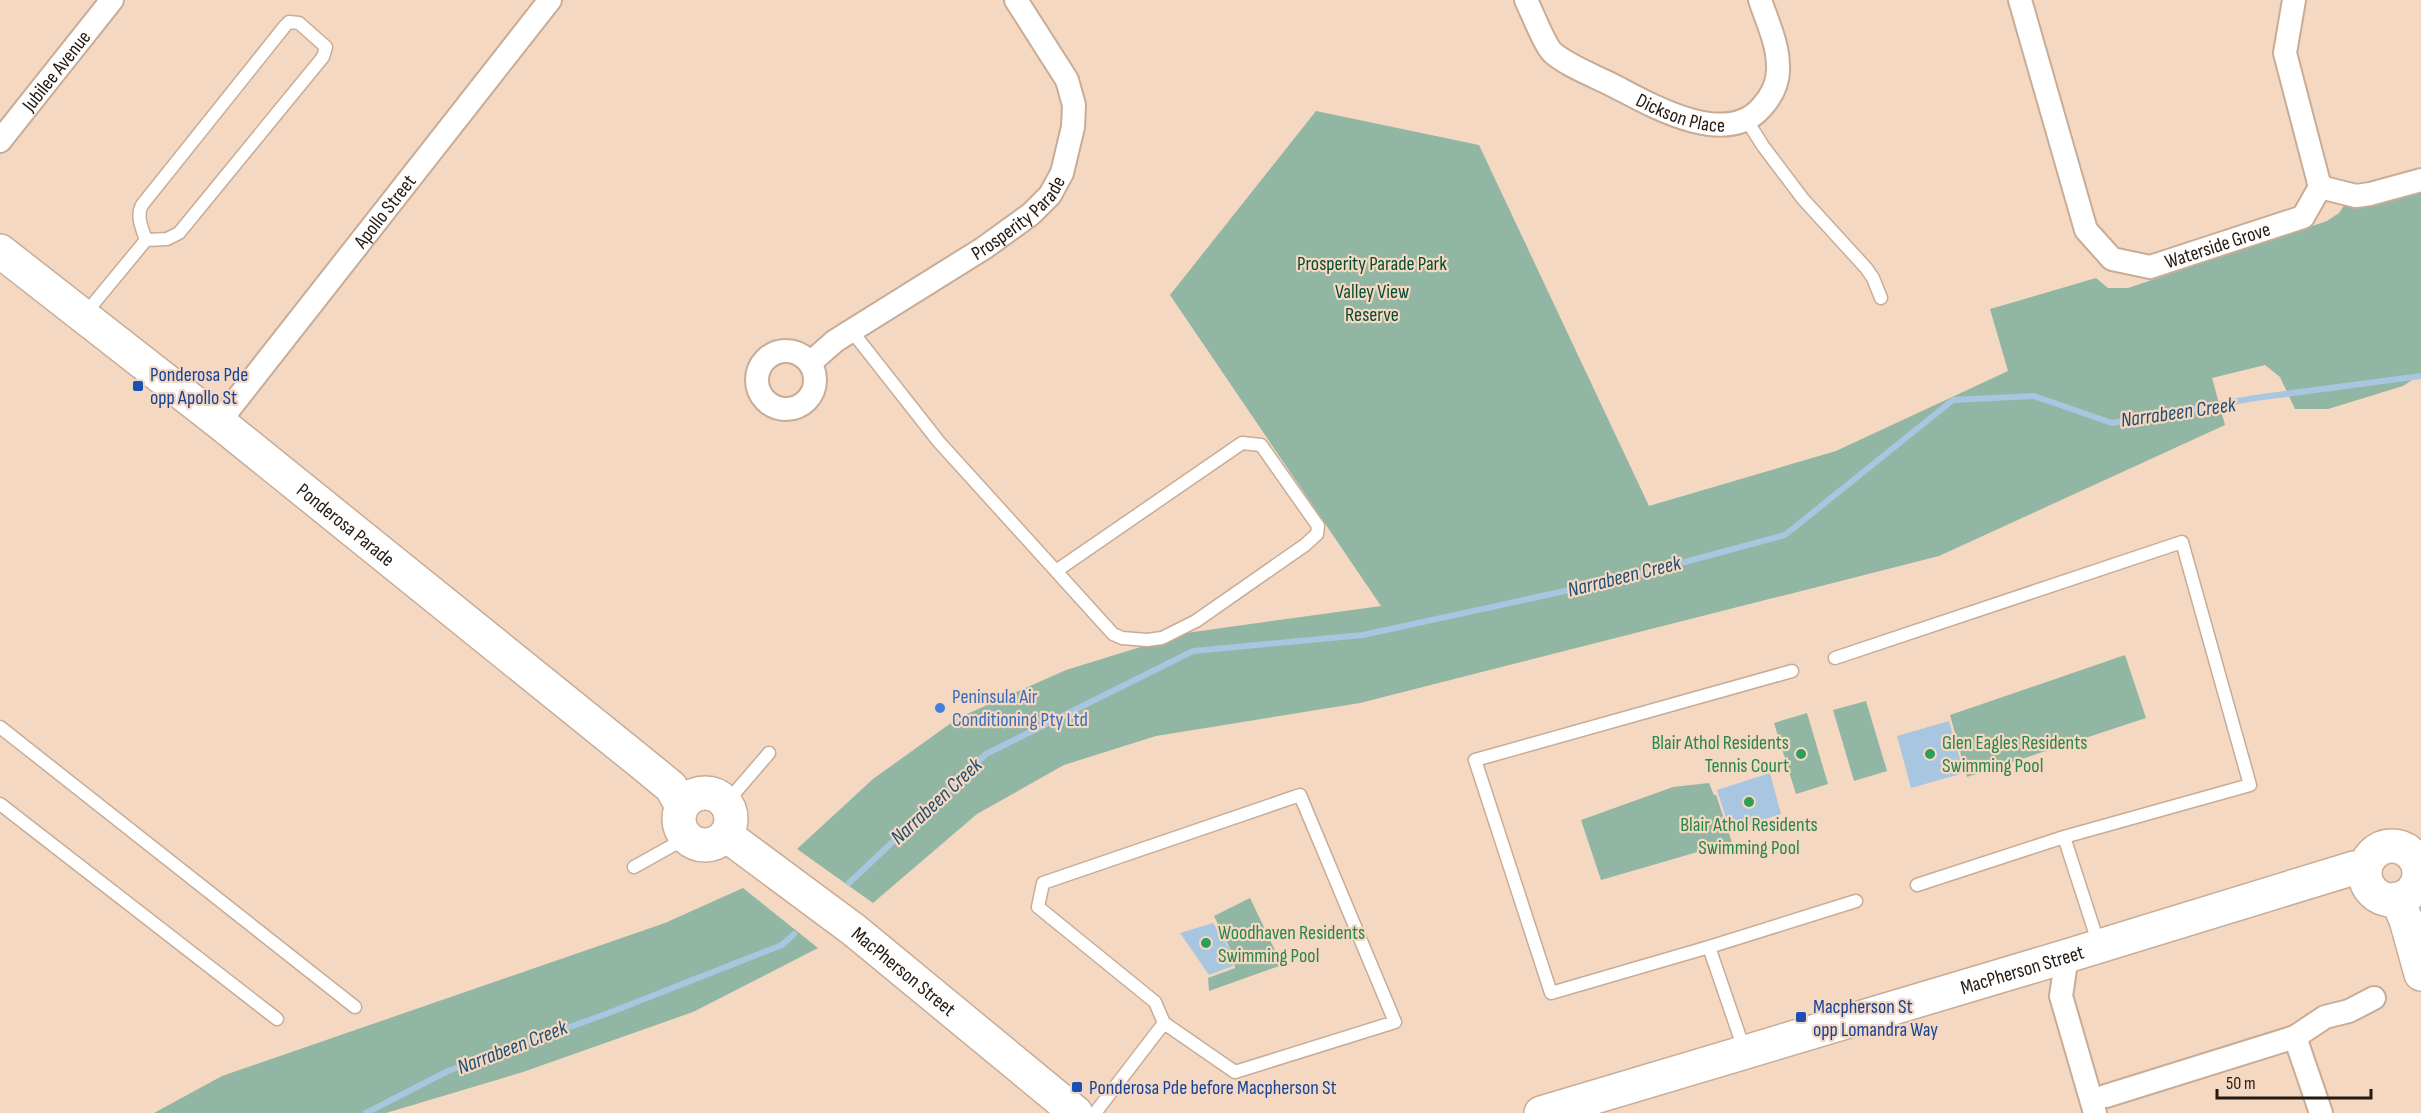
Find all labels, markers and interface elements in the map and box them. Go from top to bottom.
street label: Jubilee Avenue [17,26,96,117]
street label: Dickson Place [1632,88,1725,138]
street label: Apollo Street [348,170,421,254]
street label: Prosperity Parade [967,172,1071,266]
street label: Waterside Grove [2162,218,2273,274]
park label: Prosperity Parade Park [1297,252,1447,276]
park label: Valley View Reserve [1335,280,1409,327]
place label: Ponderosa Pde opp Apollo St [150,363,248,410]
marker: Ponderosa Pde opp Apollo St [131,379,145,393]
water label: Narrabeen Creek [2119,392,2238,433]
street label: Ponderosa Parade [292,479,399,572]
water label: Narrabeen Creek [1565,550,1684,603]
place label: Peninsula Air Conditioning Pty Ltd [952,685,1088,732]
marker: Peninsula Air Conditioning Pty Ltd [933,701,947,715]
place label: Blair Athol Residents Tennis Court [1651,731,1789,778]
place label: Glen Eagles Residents Swimming Pool [1942,731,2087,778]
marker: Blair Athol Residents Tennis Court [1794,747,1808,761]
marker: Glen Eagles Residents Swimming Pool [1923,747,1937,761]
water label: Narrabeen Creek [886,752,988,850]
marker: Blair Athol Residents Swimming Pool [1742,795,1756,809]
place label: Blair Athol Residents Swimming Pool [1680,813,1818,860]
place label: Woodhaven Residents Swimming Pool [1218,921,1365,968]
street label: MacPherson Street [846,922,960,1022]
marker: Woodhaven Residents Swimming Pool [1199,936,1213,950]
street label: MacPherson Street [1958,941,2087,1000]
place label: Macpherson St opp Lomandra Way [1813,995,1938,1042]
marker: Macpherson St opp Lomandra Way [1794,1010,1808,1024]
water label: Narrabeen Creek [454,1015,572,1080]
scale bar [2217,1062,2372,1100]
text: 50 m [2226,1073,2256,1094]
place label: Ponderosa Pde before Macpherson St [1089,1076,1337,1100]
marker: Ponderosa Pde before Macpherson St [1070,1080,1084,1094]

